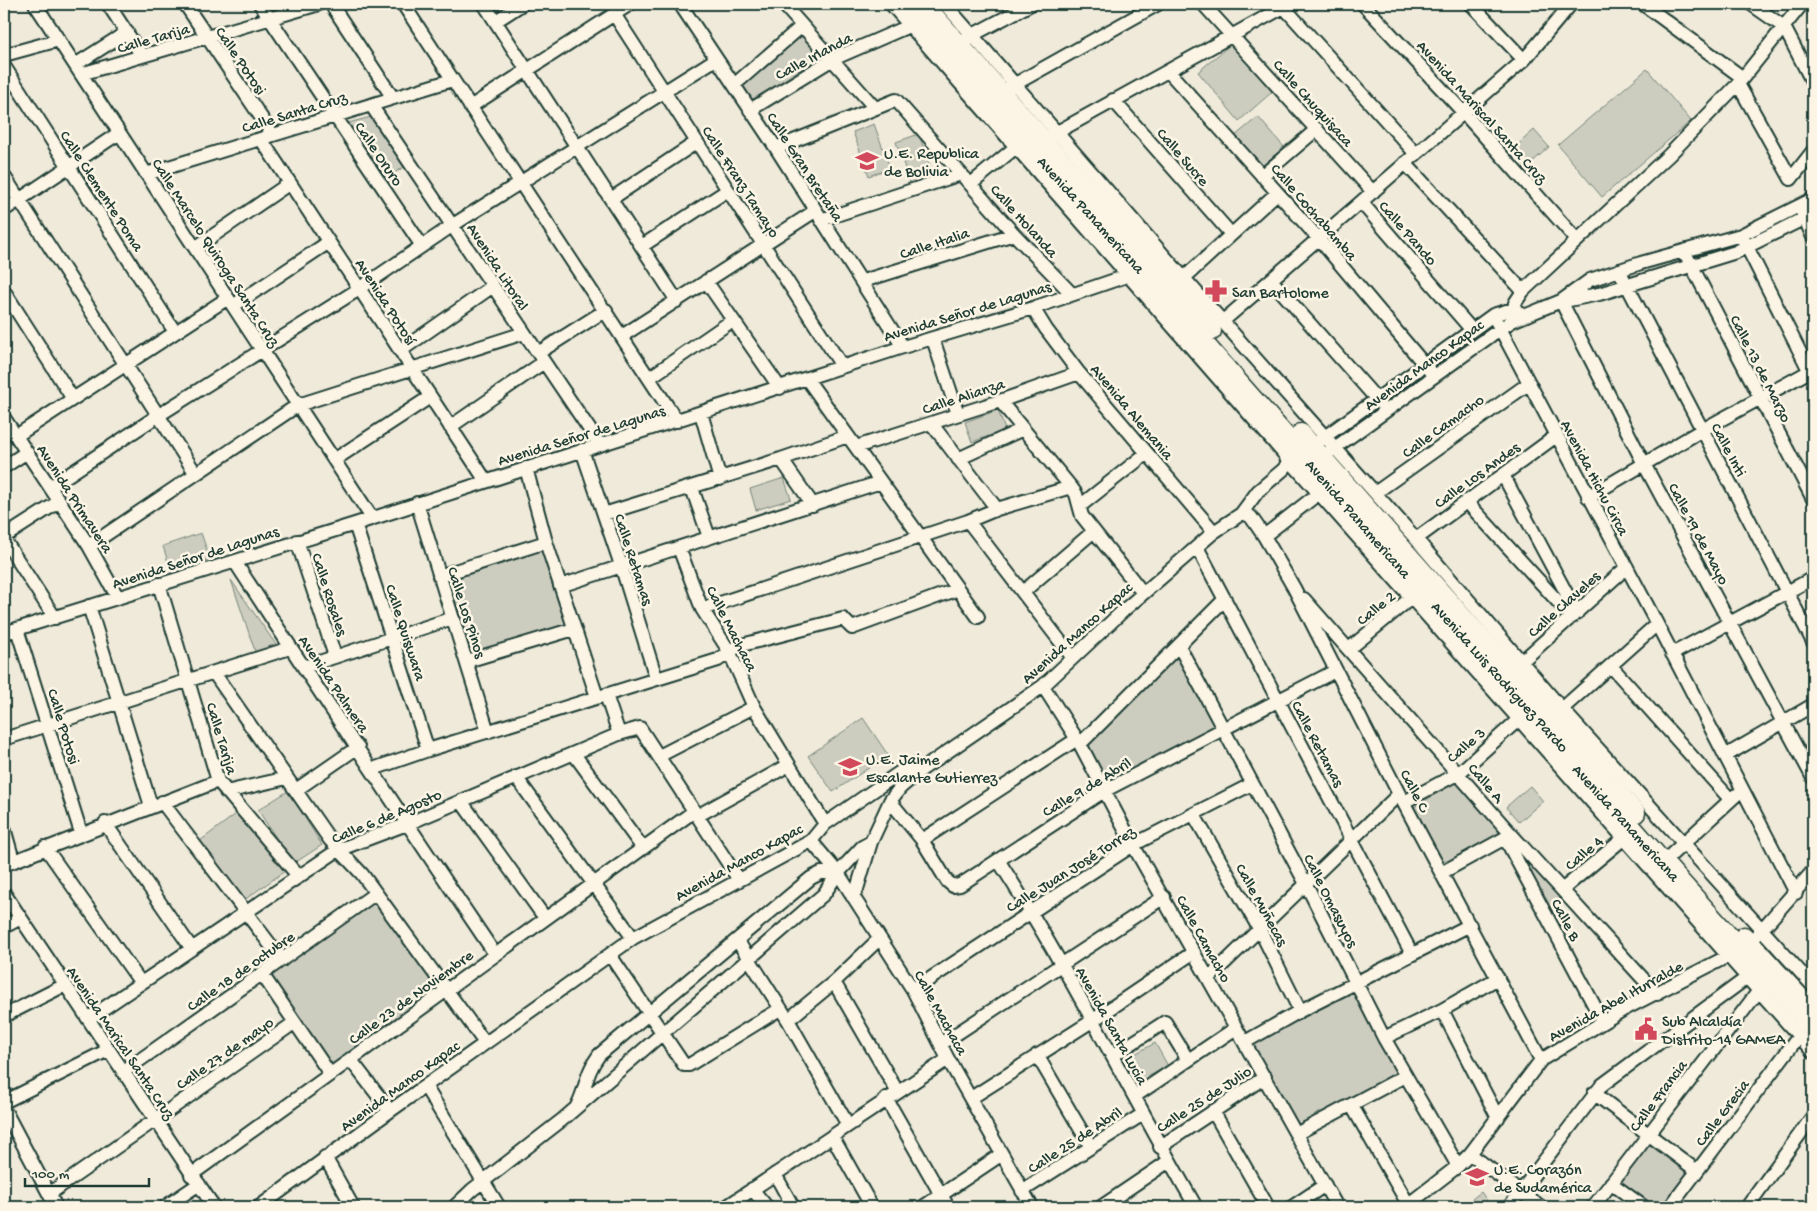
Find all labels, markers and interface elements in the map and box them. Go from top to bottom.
street label: Calle Tarija [116,21,193,60]
street label: Calle Potosi [209,24,269,100]
street label: Calle Irlanda [773,29,857,86]
street label: Avenida Mariscal Santa Cruz [1411,38,1550,190]
street label: Calle Chuquisaca [1267,57,1356,153]
street label: Calle Santa Cruz [240,89,351,139]
street label: Calle Gran Bretaña [761,110,846,227]
street label: Calle Oruro [349,119,406,191]
street label: Calle Franz Tamayo [696,124,782,242]
street label: Calle Sucre [1151,125,1212,192]
street label: Calle Clemente Poma [54,128,147,257]
place label: U.E. Republica de Bolivia [884,146,980,183]
school or university icon: U.E. Republica de Bolivia [854,148,880,174]
street label: Avenida Panamericana [1032,154,1148,280]
street label: Calle Marcelo Quiroga Santa Cruz [146,156,283,353]
street label: Calle Cochabamba [1265,161,1360,267]
street label: Calle Holanda [984,182,1061,264]
street label: Calle Pando [1373,198,1440,271]
street label: Avenida Litoral [461,221,531,315]
street label: Calle Italia [898,225,973,265]
street label: Avenida Potosí [349,256,419,350]
street label: Avenida Señor de Lagunas [882,278,1055,348]
pharmacy icon: San Bartolome [1203,278,1229,304]
place label: San Bartolome [1232,285,1329,304]
street label: Calle 13 de Marzo [1724,313,1794,426]
street label: Avenida Manco Kapac [1362,317,1489,417]
street label: Avenida Alemania [1085,361,1177,466]
street label: Calle Alianza [920,376,1009,421]
street label: Calle Camacho [1399,392,1489,464]
street label: Avenida Señor de Lagunas [496,402,669,472]
street label: Avenida Hichu Circa [1554,418,1632,541]
street label: Calle Inti [1705,421,1749,481]
street label: Calle Los Andes [1432,439,1525,514]
street label: Avenida Primavera [31,442,116,559]
street label: Avenida Panamericana [1299,457,1414,585]
street label: Calle 19 de Mayo [1662,481,1732,589]
street label: Calle Retamas [608,512,656,609]
street label: Avenida Señor de Lagunas [110,523,283,595]
street label: Calle Rosales [305,551,350,640]
street label: Calle Los Pinos [441,565,489,662]
street label: Calle Claveles [1525,567,1606,643]
street label: Avenida Manco Kapac [1019,579,1138,689]
street label: Calle Quiswara [379,583,429,685]
street label: Calle Machaca [700,583,760,677]
street label: Calle 2 [1354,588,1401,631]
street label: Avenida Luis Rodriguez Pardo [1426,599,1571,758]
street label: Avenida Palmera [293,633,372,738]
street label: Calle Potosi [41,687,82,767]
street label: Calle Retamas [1285,698,1347,792]
street label: Calle Tarija [200,701,240,778]
street label: Calle 3 [1444,725,1490,769]
place label: U.E. Jaime Escalante Gutierrez [866,752,998,789]
school or university icon: U.E. Jaime Escalante Gutierrez [837,754,863,780]
street label: Calle 9 de Abril [1040,755,1136,823]
street label: Calle A [1462,760,1507,809]
street label: Avenida Panamericana [1567,762,1683,888]
street label: Calle C [1394,767,1433,817]
street label: Calle 6 de Agosto [330,787,445,850]
street label: Avenida Manco Kapac [673,821,807,907]
street label: Calle Juan José Torrez [1004,823,1141,918]
street label: Calle 4 [1562,833,1609,876]
street label: Calle Omasuyos [1297,852,1361,952]
street label: Calle Muñecas [1229,861,1291,951]
street label: Calle Camacho [1170,893,1234,987]
street label: Calle B [1545,896,1583,946]
street label: Calle 18 de octubre [184,928,300,1017]
street label: Calle 23 de Noviembre [346,947,479,1050]
street label: Avenida Abel Iturralde [1546,958,1688,1048]
street label: Avenida Marical Santa Cruz [61,964,178,1125]
street label: Avenida Santa Lucia [1070,964,1151,1090]
street label: Calle Machaca [908,968,971,1060]
street label: Calle 27 de mayo [174,1014,278,1095]
place label: Sub Alcaldía Distrito-14 GAMEA [1661,1014,1787,1051]
public building icon: Sub Alcaldía Distrito-14 GAMEA [1633,1016,1659,1042]
street label: Avenida Manco Kapac [338,1038,465,1138]
street label: Calle Francia [1627,1057,1694,1137]
street label: Calle 25 de Julio [1154,1063,1256,1139]
street label: Calle Grecia [1693,1076,1756,1151]
street label: Calle 25 de Abril [1025,1104,1127,1179]
scale bar [25,1156,149,1188]
place label: U.E. Corazón de Sudamérica [1494,1162,1593,1199]
school or university icon: U.E. Corazón de Sudamérica [1464,1164,1490,1190]
text: 100 m [31,1166,70,1184]

